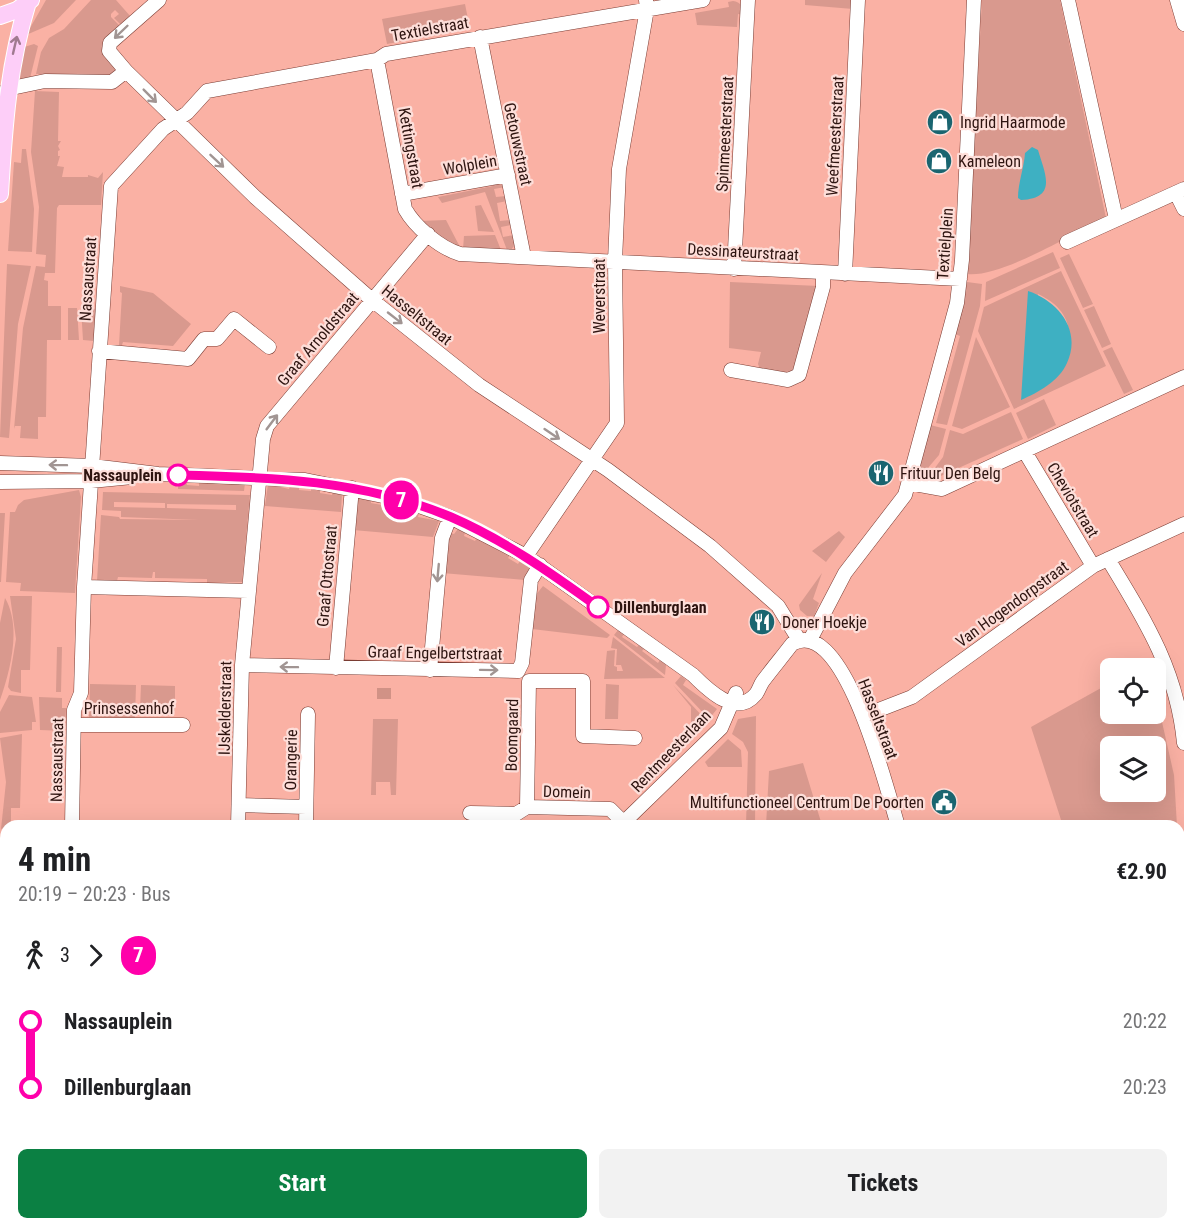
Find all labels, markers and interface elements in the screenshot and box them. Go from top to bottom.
street label: Textielstraat [390,13,470,45]
one-way arrow [114,25,129,39]
one-way arrow [10,36,22,55]
street label: Spinmeesterstraat [712,75,738,192]
street label: Weefmeesterstraat [822,75,848,196]
one-way arrow [143,89,158,103]
street label: Getouwstraat [500,101,536,187]
street label: Kettingstraat [395,106,427,190]
shop icon: Ingrid Haarmode [925,107,955,137]
place label: Ingrid Haarmode [960,113,1065,132]
shop icon: Kameleon [924,146,954,176]
street label: Wolplein [442,151,498,179]
place label: Kameleon [958,152,1021,171]
one-way arrow [210,154,225,168]
street label: Textielplein [933,207,957,281]
street label: Nassaustraat [76,236,100,322]
street label: Dessinateurstraat [687,240,800,264]
street label: Weverstraat [590,258,609,334]
street label: Hasseltstraat [378,281,456,349]
street label: Graaf Arnoldstraat [273,288,363,390]
one-way arrow [386,312,402,325]
one-way arrow [266,414,279,430]
one-way arrow [543,427,560,440]
restaurant icon: Frituur Den Belg [866,458,896,488]
one-way arrow [48,459,68,470]
street label: Cheviotstraat [1043,459,1103,541]
marker: Nassauplein [167,464,189,486]
place label: Frituur Den Belg [900,464,1001,483]
place label: Nassauplein [83,466,162,485]
line badge: 7 [382,480,420,520]
text: 7 [396,488,406,512]
street label: Graaf Ottostraat [313,524,341,627]
street label: Van Hogendorpstraat [952,557,1072,651]
one-way arrow [432,563,443,583]
marker: Dillenburglaan [587,596,609,618]
place label: Dillenburglaan [614,598,707,617]
restaurant icon: Doner Hoekje [747,607,777,637]
place label: Doner Hoekje [782,613,867,632]
street label: Graaf Engelbertstraat [367,642,503,664]
map controls [1100,658,1166,802]
button: locate [1100,658,1166,724]
street label: IJskelderstraat [215,660,235,755]
one-way arrow [280,661,300,672]
one-way arrow [478,665,498,676]
street label: Hasseltstraat [854,676,902,762]
street label: Boomgaard [502,698,522,772]
street label: Prinsessenhof [84,699,174,718]
street label: Rentmeesterlaan [627,706,715,796]
street label: Nassaustraat [47,717,67,802]
street label: Orangerie [281,729,301,791]
button: layers [1100,736,1166,802]
street label: Domein [543,782,591,802]
public building icon: Multifunctioneel Centrum De Poorten [929,787,959,817]
place label: Multifunctioneel Centrum De Poorten [690,793,924,812]
text: 4 min [18,840,91,879]
text: €2.90 [1116,859,1167,884]
text: 20:19 – 20:23 · Bus [18,882,171,906]
icon: walk [18,939,51,972]
icon: forward [79,939,112,972]
text: 3 [60,943,70,967]
text: 7 [133,943,144,967]
text: Nassauplein [64,1009,172,1034]
text: 20:22 [1123,1009,1167,1033]
text: Dillenburglaan [64,1075,191,1100]
text: 20:23 [1123,1075,1167,1099]
button: Start [18,1149,587,1218]
button: Tickets [599,1149,1167,1218]

